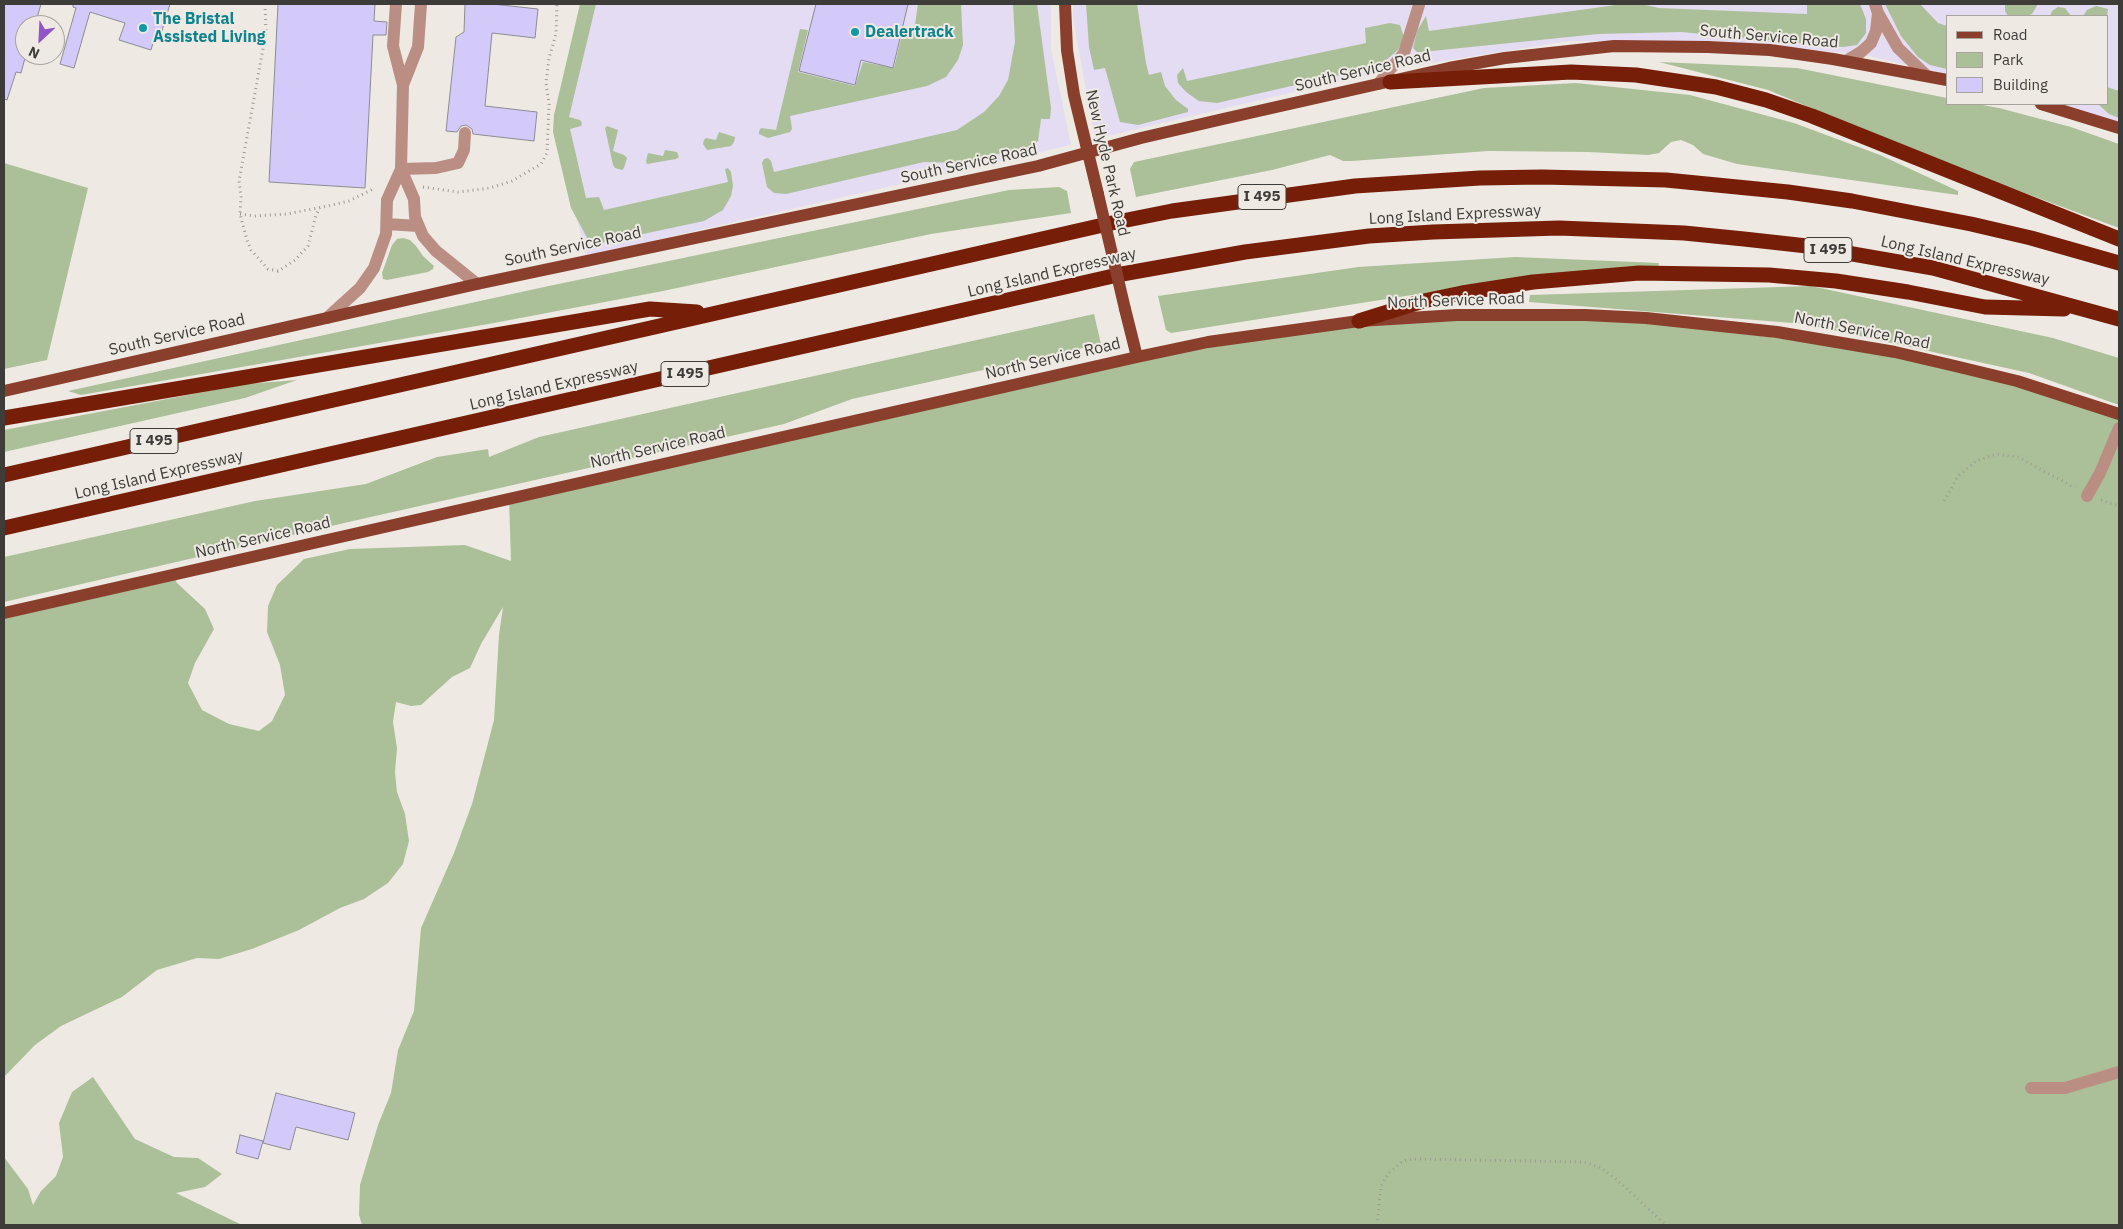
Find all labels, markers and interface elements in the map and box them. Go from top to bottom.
place label: The Bristal Assisted Living [153,9,266,47]
north arrow [15,15,65,65]
legend [1946,15,2108,105]
street label: South Service Road [1699,21,1839,53]
marker: The Bristal Assisted Living [137,22,149,34]
place label: Dealertrack [865,22,954,42]
text: Road [1993,25,2028,44]
marker: Dealertrack [849,26,861,38]
text: N [26,42,42,63]
street label: South Service Road [1293,46,1433,96]
text: Park [1993,50,2023,69]
text: Building [1993,75,2048,94]
street label: New Hyde Park Road [1081,88,1133,238]
street label: South Service Road [899,140,1039,188]
road number: I 495 [1238,184,1286,210]
street label: Long Island Expressway [1368,201,1542,229]
street label: South Service Road [503,223,643,271]
street label: Long Island Expressway [1879,232,2051,290]
road number: I 495 [1804,238,1852,262]
street label: Long Island Expressway [966,244,1138,302]
street label: North Service Road [1387,289,1525,313]
street label: North Service Road [1792,308,1932,354]
street label: South Service Road [107,310,247,360]
street label: North Service Road [984,334,1122,384]
street label: Long Island Expressway [468,357,640,415]
road number: I 495 [661,362,709,386]
street label: North Service Road [589,423,727,473]
road number: I 495 [130,428,178,454]
street label: Long Island Expressway [73,446,245,504]
street label: North Service Road [194,513,332,563]

